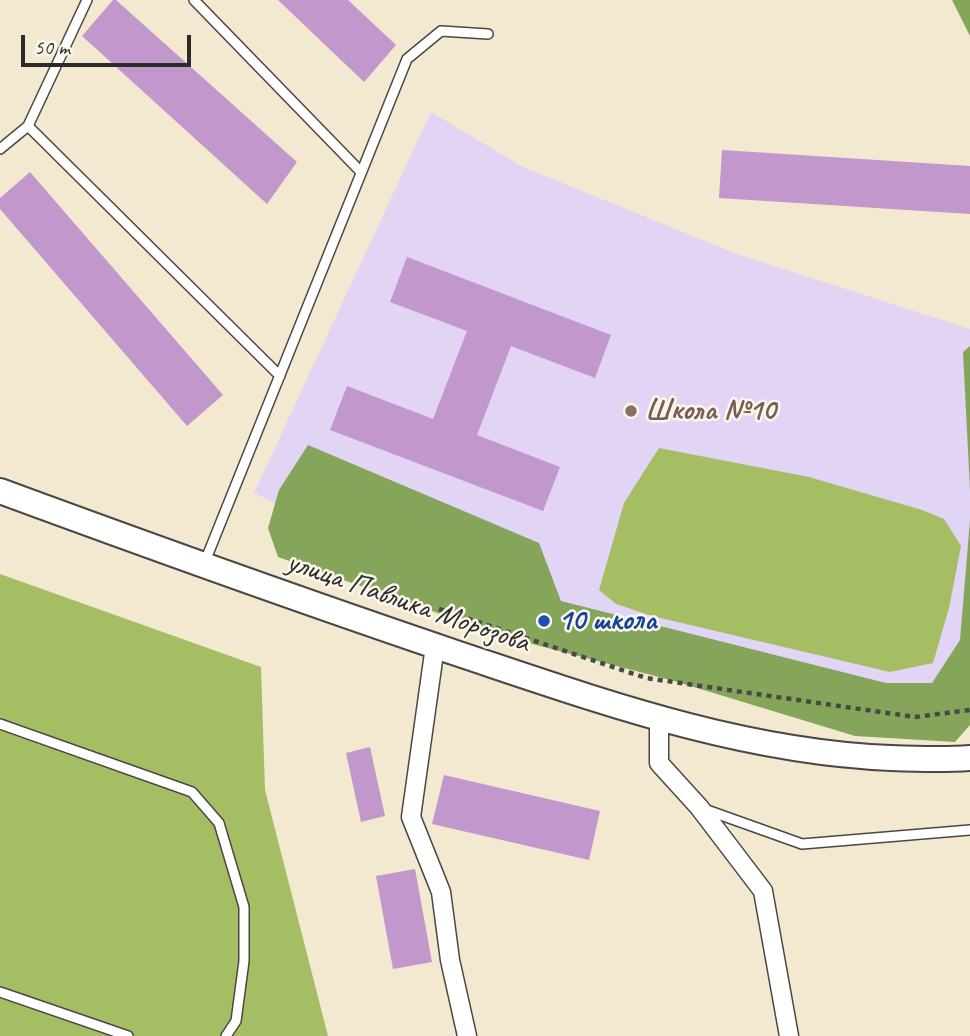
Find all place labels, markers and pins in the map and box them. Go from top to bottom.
place label: Школа №10 [645,393,776,429]
marker: Школа №10 [623,403,639,419]
place label: 10 школа [558,603,657,639]
marker: 10 школа [536,613,552,629]

